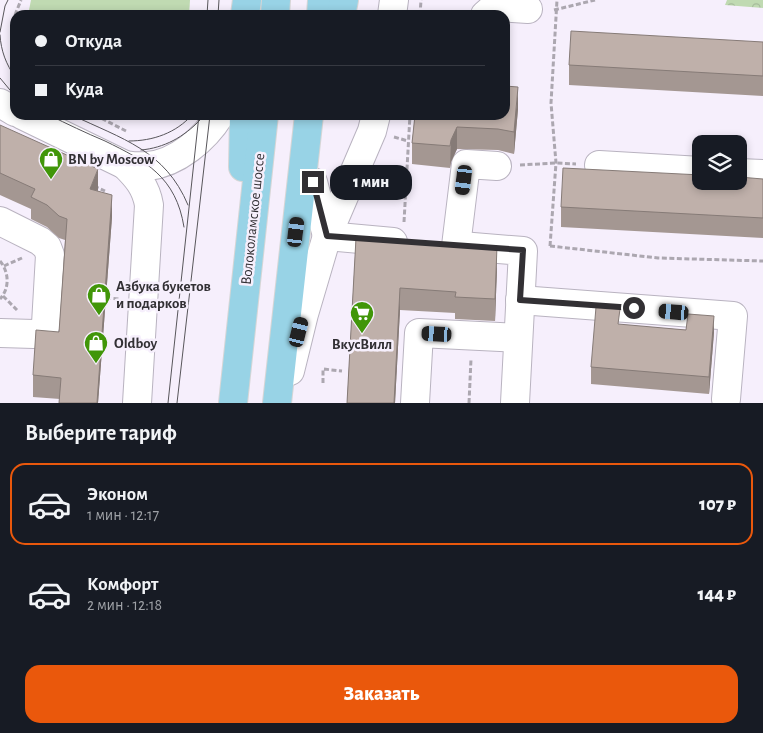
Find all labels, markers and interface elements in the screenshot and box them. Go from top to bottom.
text: Откуда [65,32,122,51]
text: Куда [65,80,104,99]
map controls [692,135,747,190]
button: layers [692,135,747,190]
shop icon: BN by Moscow [38,146,64,180]
place label: BN by Moscow [68,152,155,167]
street label: Волоколамское шоссе [239,152,267,286]
callout: 1 мин [330,164,413,200]
car [454,164,473,196]
route end [302,171,324,193]
text: 1 мин [353,174,389,190]
car [286,216,305,248]
place label: Азбука букетов и подарков [116,279,211,311]
shop icon: Азбука букетов и подарков [86,282,112,316]
route start [623,297,645,319]
supermarket icon: ВкусВилл [349,300,375,334]
car [658,303,689,321]
car [288,316,309,348]
car [421,326,452,342]
shop icon: Oldboy [83,330,109,364]
place label: Oldboy [114,336,158,351]
place label: ВкусВилл [332,337,392,352]
text: Выберите тариф [25,422,177,444]
icon: car [27,482,72,527]
text: Эконом [87,485,148,504]
text: 107 ₽ [699,495,736,514]
text: 1 мин · 12:17 [87,507,159,523]
icon: car [27,572,72,617]
text: Комфорт [87,575,158,594]
text: 144 ₽ [698,585,736,604]
text: 2 мин · 12:18 [87,597,162,613]
button: Заказать [25,665,738,723]

